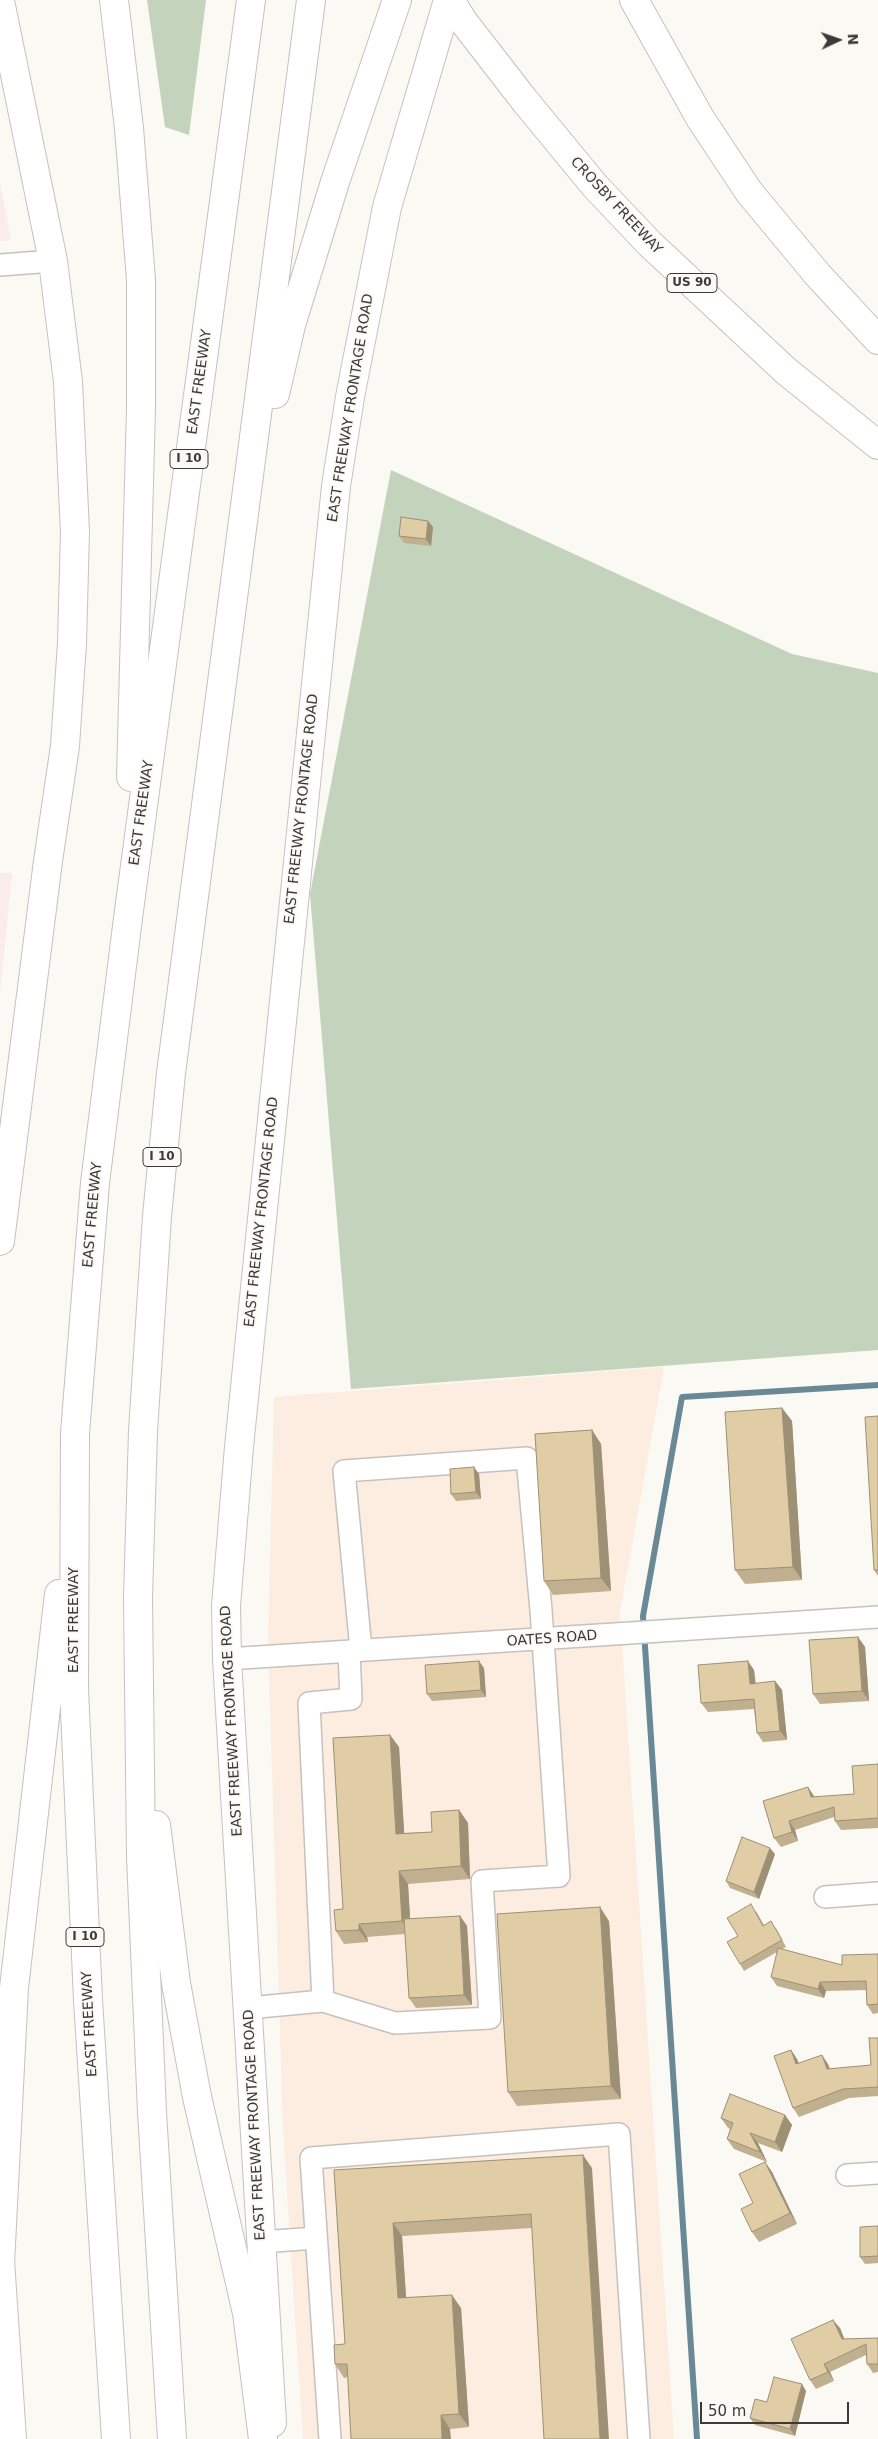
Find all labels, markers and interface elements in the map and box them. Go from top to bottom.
north arrow [813,15,863,65]
text: N [845,33,861,45]
street label: CROSBY FREEWAY [567,154,665,258]
road number: US 90 [667,274,717,292]
street label: EAST FREEWAY FRONTAGE ROAD [325,292,377,524]
street label: EAST FREEWAY [184,328,216,436]
road number: I 10 [170,449,208,468]
street label: EAST FREEWAY FRONTAGE ROAD [282,693,322,925]
street label: EAST FREEWAY [126,759,158,867]
street label: EAST FREEWAY FRONTAGE ROAD [242,1096,282,1328]
road number: I 10 [143,1148,181,1166]
street label: EAST FREEWAY [80,1162,106,1268]
street label: EAST FREEWAY [66,1567,82,1673]
street label: EAST FREEWAY FRONTAGE ROAD [218,1605,246,1837]
street label: OATES ROAD [506,1627,598,1651]
road number: I 10 [66,1928,104,1946]
street label: EAST FREEWAY [79,1971,101,2077]
street label: EAST FREEWAY FRONTAGE ROAD [241,2009,269,2241]
scale bar [703,2392,852,2424]
text: 50 m [708,2402,746,2420]

